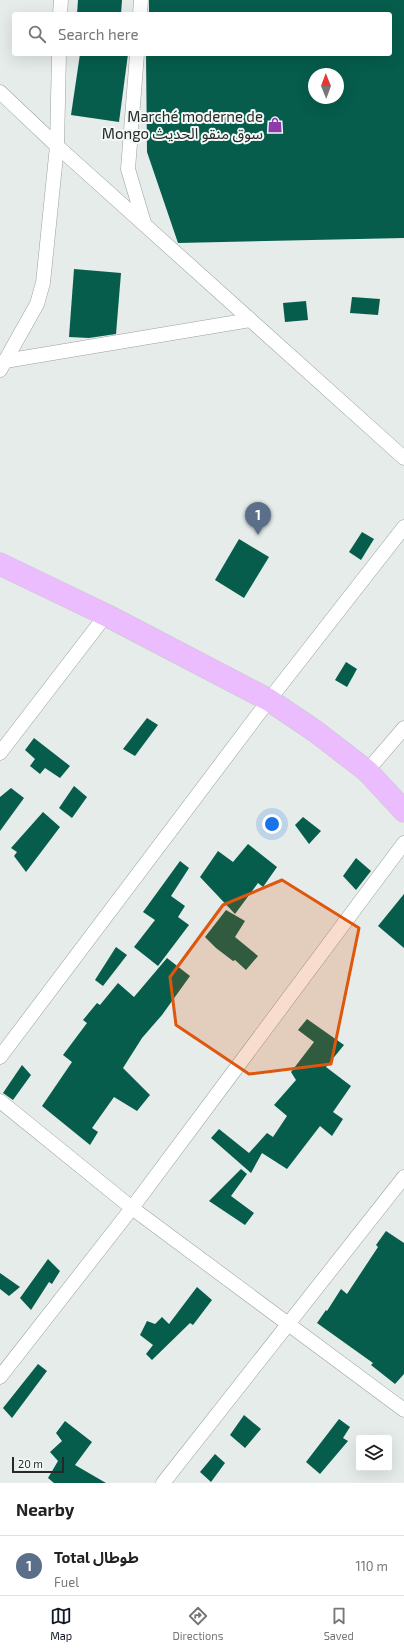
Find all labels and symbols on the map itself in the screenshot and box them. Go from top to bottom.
north arrow [308,68,344,104]
place label: Marché moderne de Mongo سوق منقو الحديث [102,107,263,143]
shop icon: Marché moderne de Mongo سوق منقو الحديث [266,116,284,134]
pin: 1 [245,502,271,535]
your location [262,814,282,834]
scale bar [12,1455,64,1474]

